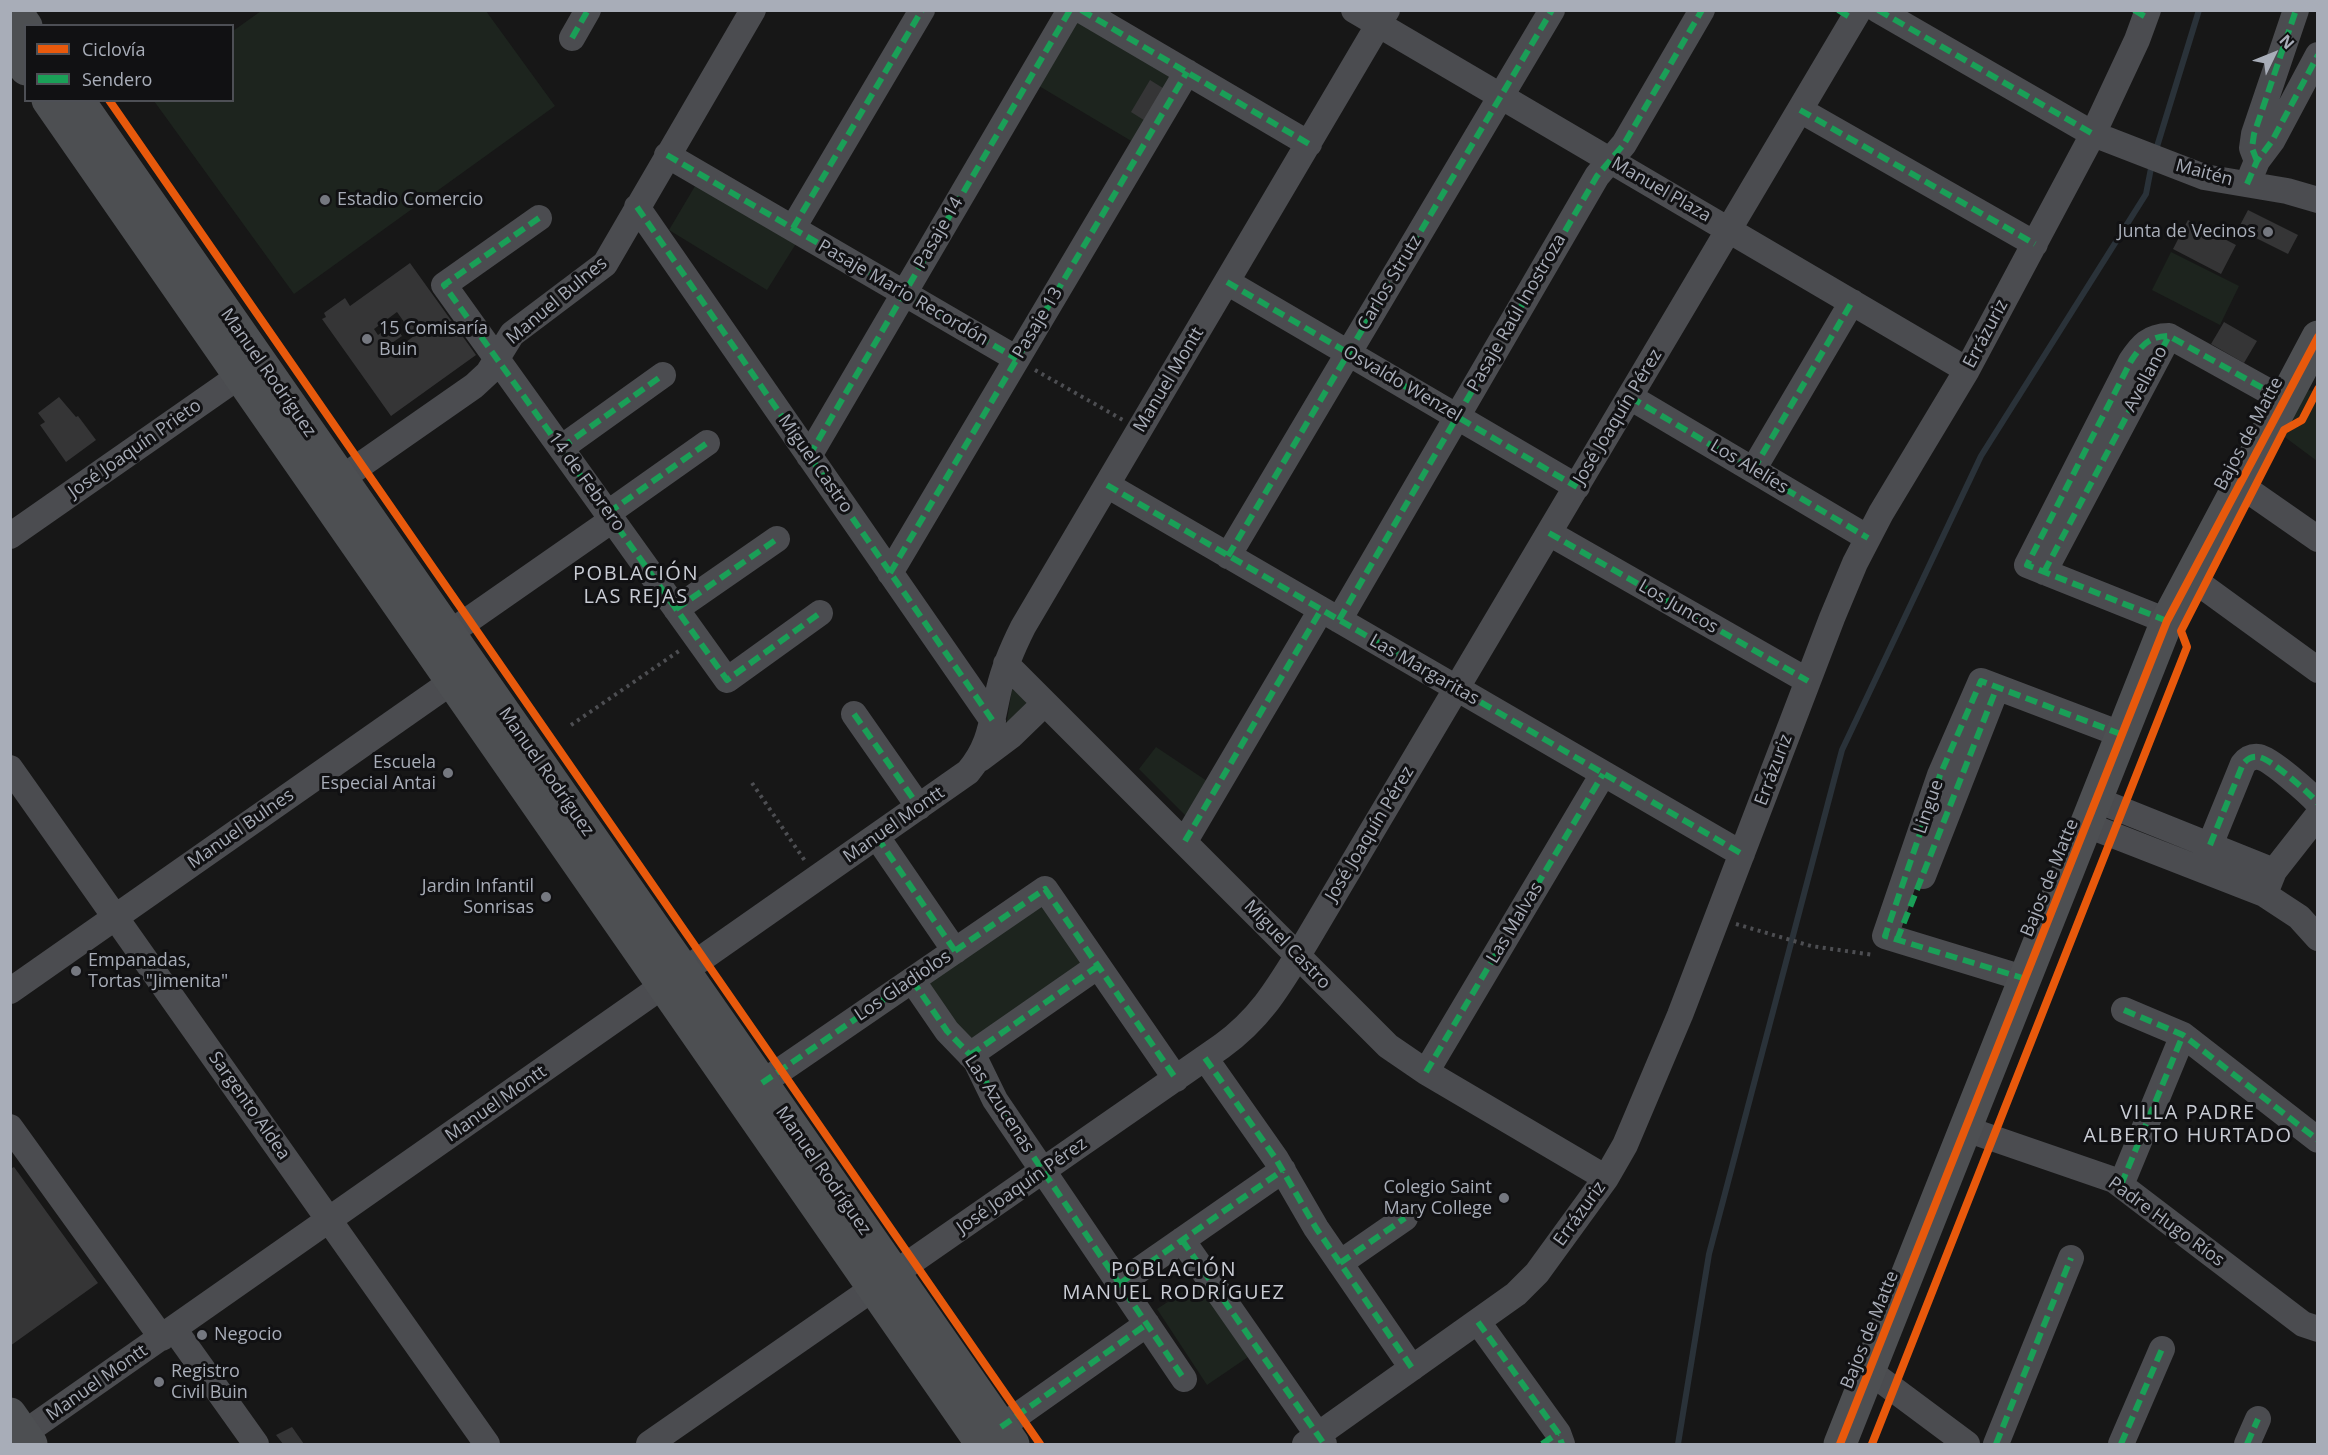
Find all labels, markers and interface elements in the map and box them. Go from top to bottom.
legend [24,24,234,102]
north arrow [2244,24,2304,84]
text: N [2275,29,2300,54]
text: Ciclovía [82,37,145,61]
text: Sendero [82,67,152,91]
street label: Manuel Plaza [1607,153,1715,227]
street label: Maitén [2173,155,2235,191]
place label: Estadio Comercio [337,189,483,211]
marker: Estadio Comercio [318,193,332,207]
street label: Pasaje 14 [910,193,968,273]
place label: Junta de Vecinos [2118,221,2256,243]
marker: Junta de Vecinos [2261,225,2275,239]
street label: Pasaje Raúl Inostroza [1463,230,1571,396]
street label: Carlos Strutz [1353,232,1427,334]
street label: Pasaje Mario Recordón [814,235,992,351]
street label: Manuel Bulnes [502,253,612,349]
street label: Pasaje 13 [1008,283,1068,363]
street label: Errázuriz [1959,296,2013,372]
street label: Manuel Rodríguez [216,305,320,441]
place label: 15 Comisaría Buin [379,318,488,360]
street label: Manuel Montt [1129,324,1209,436]
marker: 15 Comisaría Buin [360,332,374,346]
street label: Osvaldo Wenzel [1339,341,1465,427]
street label: Avellano [2120,342,2172,416]
street label: José Joaquín Pérez [1569,346,1667,488]
street label: Bajos de Matte [2210,374,2288,494]
street label: José Joaquín Prieto [64,395,206,503]
street label: Miguel Castro [773,411,857,517]
street label: 14 de Febrero [543,428,629,536]
street label: Los Alelíes [1706,435,1792,499]
district label: POBLACIÓN LAS REJAS [573,562,699,609]
street label: Los Juncos [1634,576,1722,638]
street label: Las Margaritas [1365,630,1483,710]
street label: Manuel Rodríguez [494,704,598,840]
street label: Errázuriz [1751,731,1797,809]
place label: Escuela Especial Antai [321,752,436,795]
street label: José Joaquín Pérez [1321,763,1419,905]
marker: Escuela Especial Antai [441,766,455,780]
street label: Lingue [1910,777,1948,837]
street label: Manuel Montt [839,782,949,868]
street label: Manuel Bulnes [184,784,298,874]
street label: Bajos de Matte [2017,816,2083,940]
place label: Jardin Infantil Sonrisas [422,876,534,918]
street label: Las Malvas [1482,878,1548,968]
marker: Jardin Infantil Sonrisas [539,890,553,904]
street label: Miguel Castro [1239,896,1335,994]
street label: Los Gladiolos [851,946,955,1026]
place label: Empanadas, Tortas "Jimenita" [88,950,228,992]
marker: Empanadas, Tortas "Jimenita" [69,964,83,978]
street label: Sargento Aldea [204,1048,294,1164]
street label: Las Azucenas [959,1051,1039,1157]
street label: Manuel Montt [441,1061,551,1147]
district label: VILLA PADRE ALBERTO HURTADO [2083,1101,2293,1148]
street label: Manuel Rodríguez [771,1103,875,1239]
street label: José Joaquín Pérez [953,1133,1091,1239]
street label: Padre Hugo Ríos [2104,1173,2228,1271]
place label: Colegio Saint Mary College [1383,1177,1492,1220]
street label: Errázuriz [1549,1178,1611,1250]
marker: Colegio Saint Mary College [1497,1191,1511,1205]
district label: POBLACIÓN MANUEL RODRÍGUEZ [1062,1258,1286,1305]
street label: Bajos de Matte [1837,1268,1903,1392]
place label: Negocio [214,1324,282,1346]
marker: Negocio [195,1328,209,1342]
street label: Manuel Montt [42,1340,152,1426]
place label: Registro Civil Buin [171,1361,248,1404]
marker: Registro Civil Buin [152,1375,166,1389]

